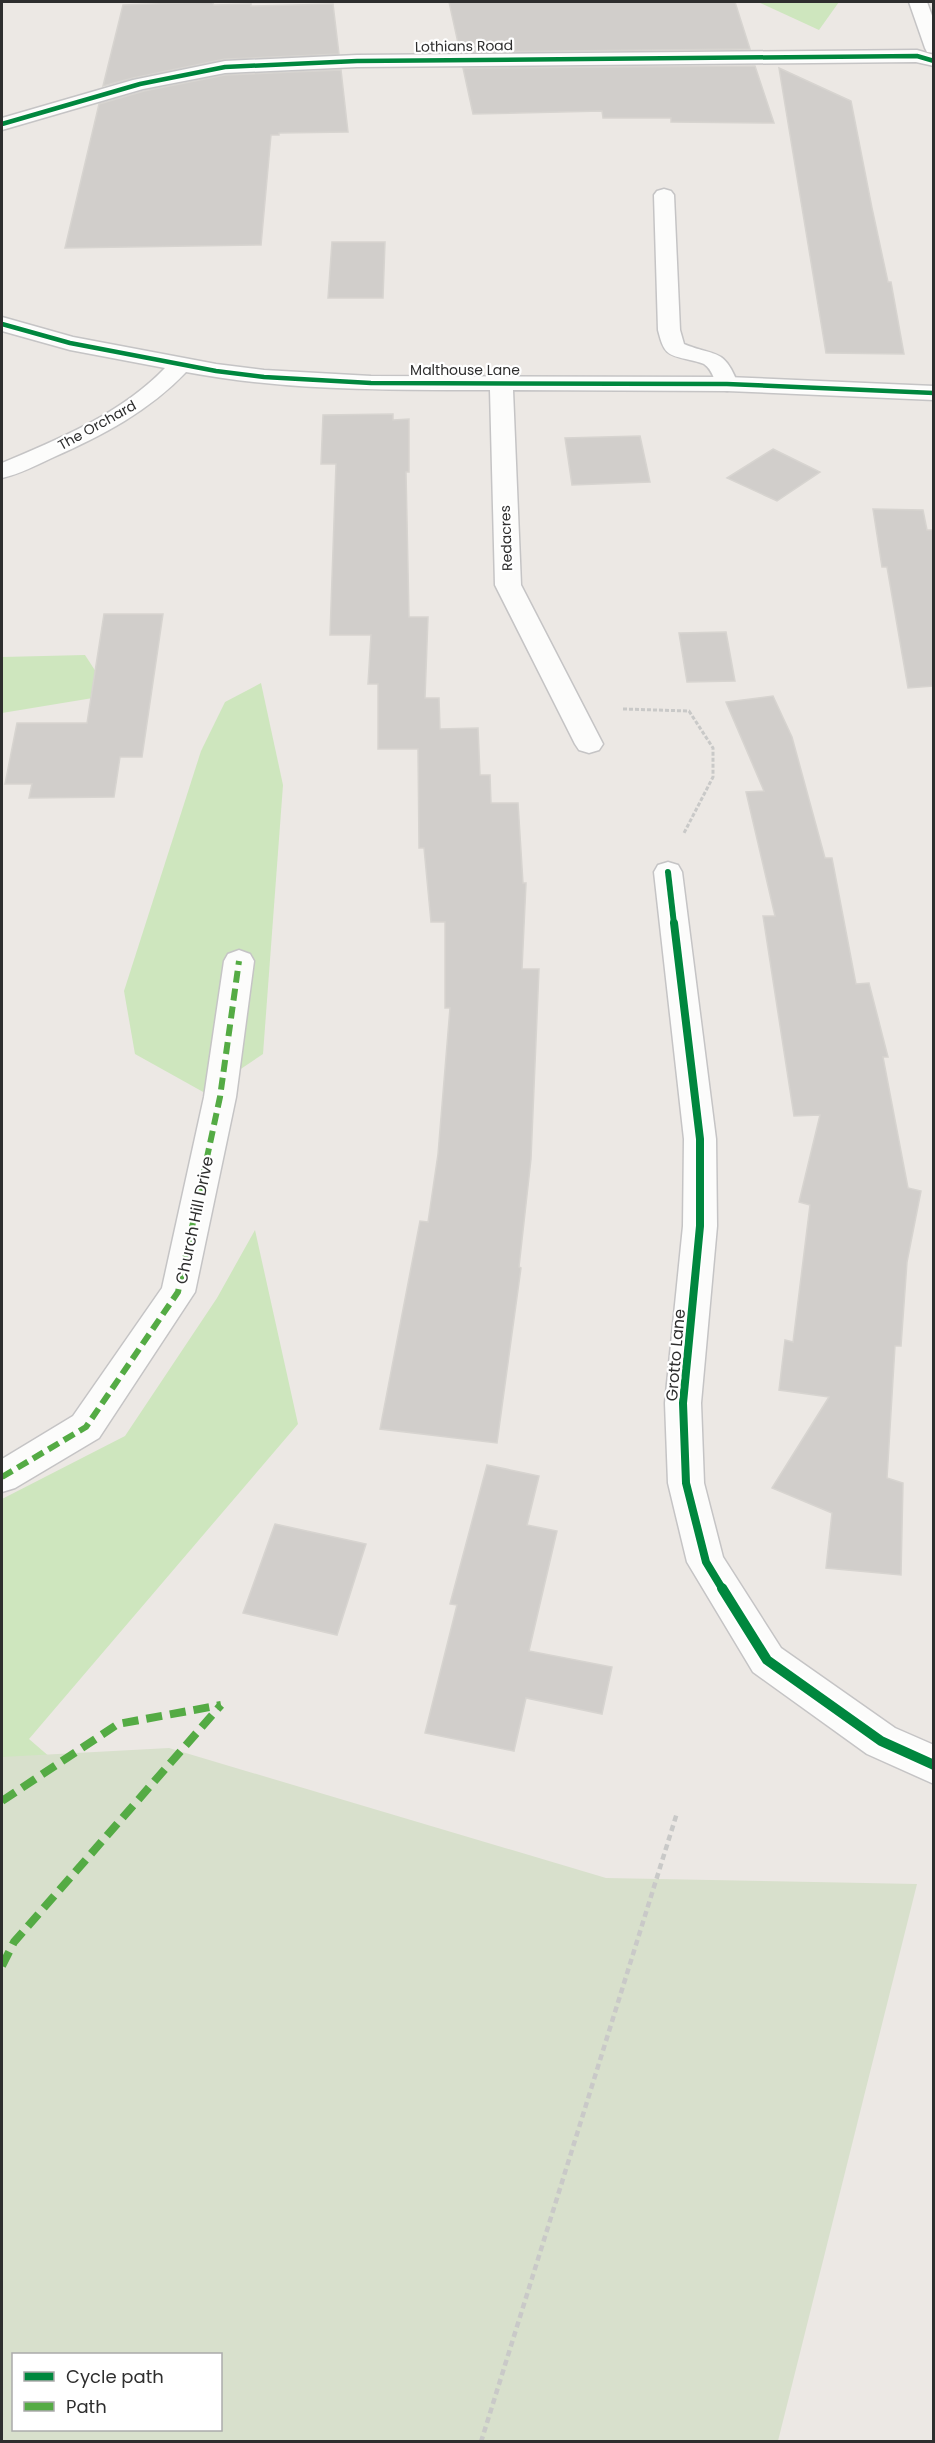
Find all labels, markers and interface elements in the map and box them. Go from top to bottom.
street label: Lothians Road [415,35,513,57]
street label: Malthouse Lane [410,360,520,380]
street label: The Orchard [54,395,140,455]
street label: Redacres [495,505,517,571]
street label: Church Hill Drive [170,1154,219,1286]
street label: Grotto Lane [660,1308,691,1402]
legend [12,2353,222,2431]
text: Cycle path [66,2364,164,2389]
text: Path [66,2394,107,2419]

